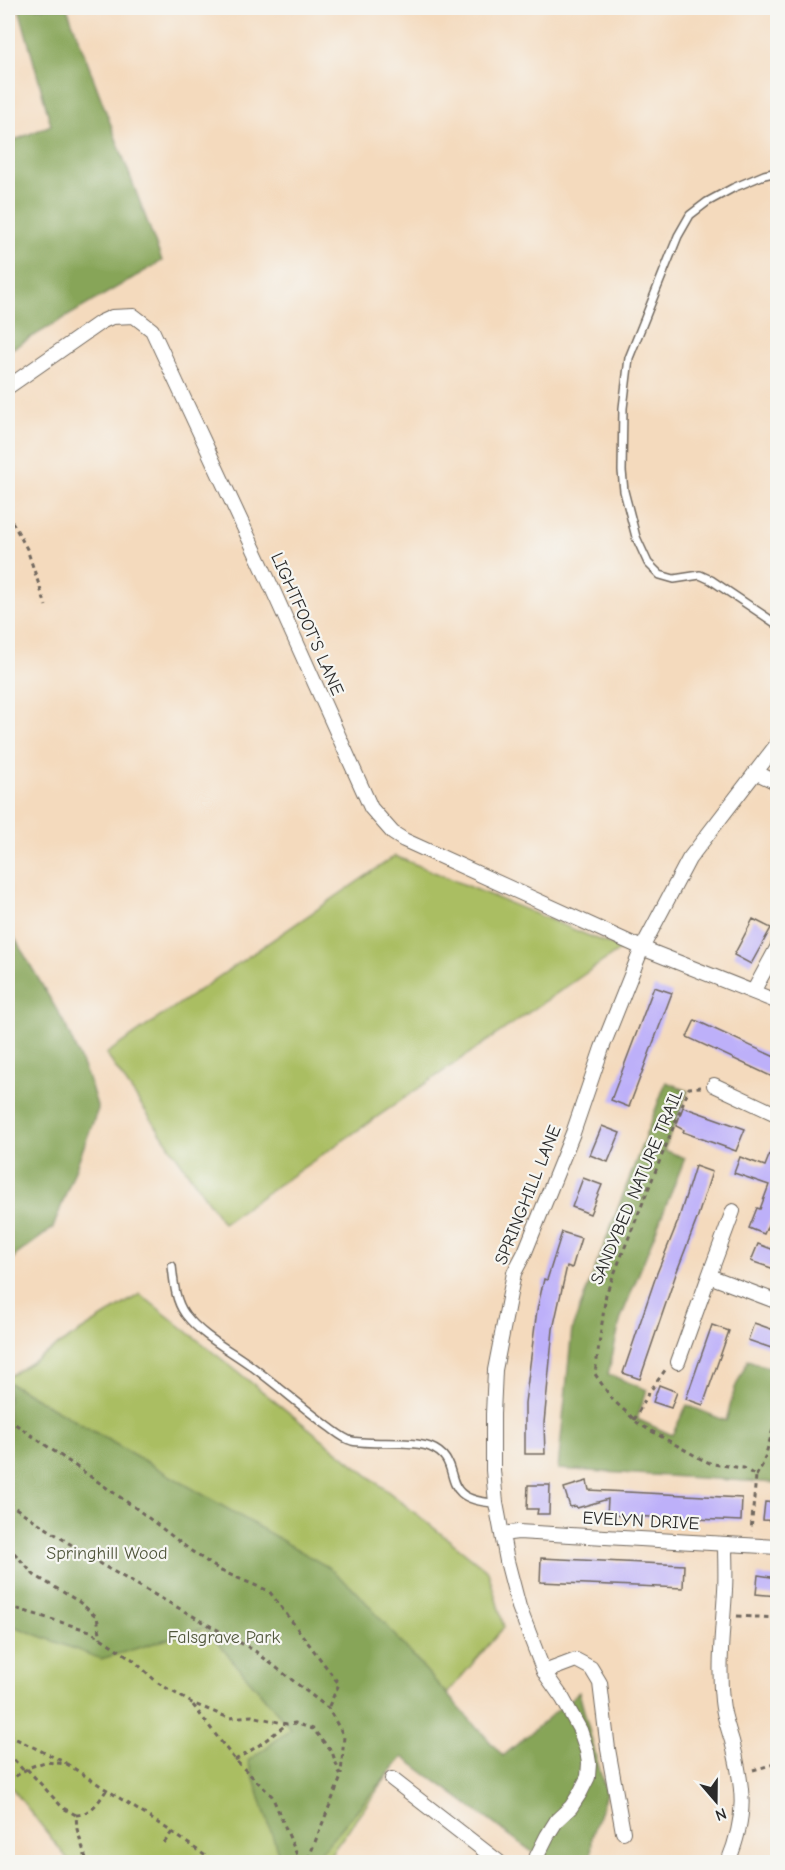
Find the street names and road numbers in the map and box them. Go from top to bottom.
street label: LIGHTFOOT'S LANE [266,549,348,699]
street label: SANDYBED NATURE TRAIL [586,1086,688,1288]
street label: SPRINGHILL LANE [490,1122,566,1268]
street label: EVELYN DRIVE [582,1507,700,1535]

